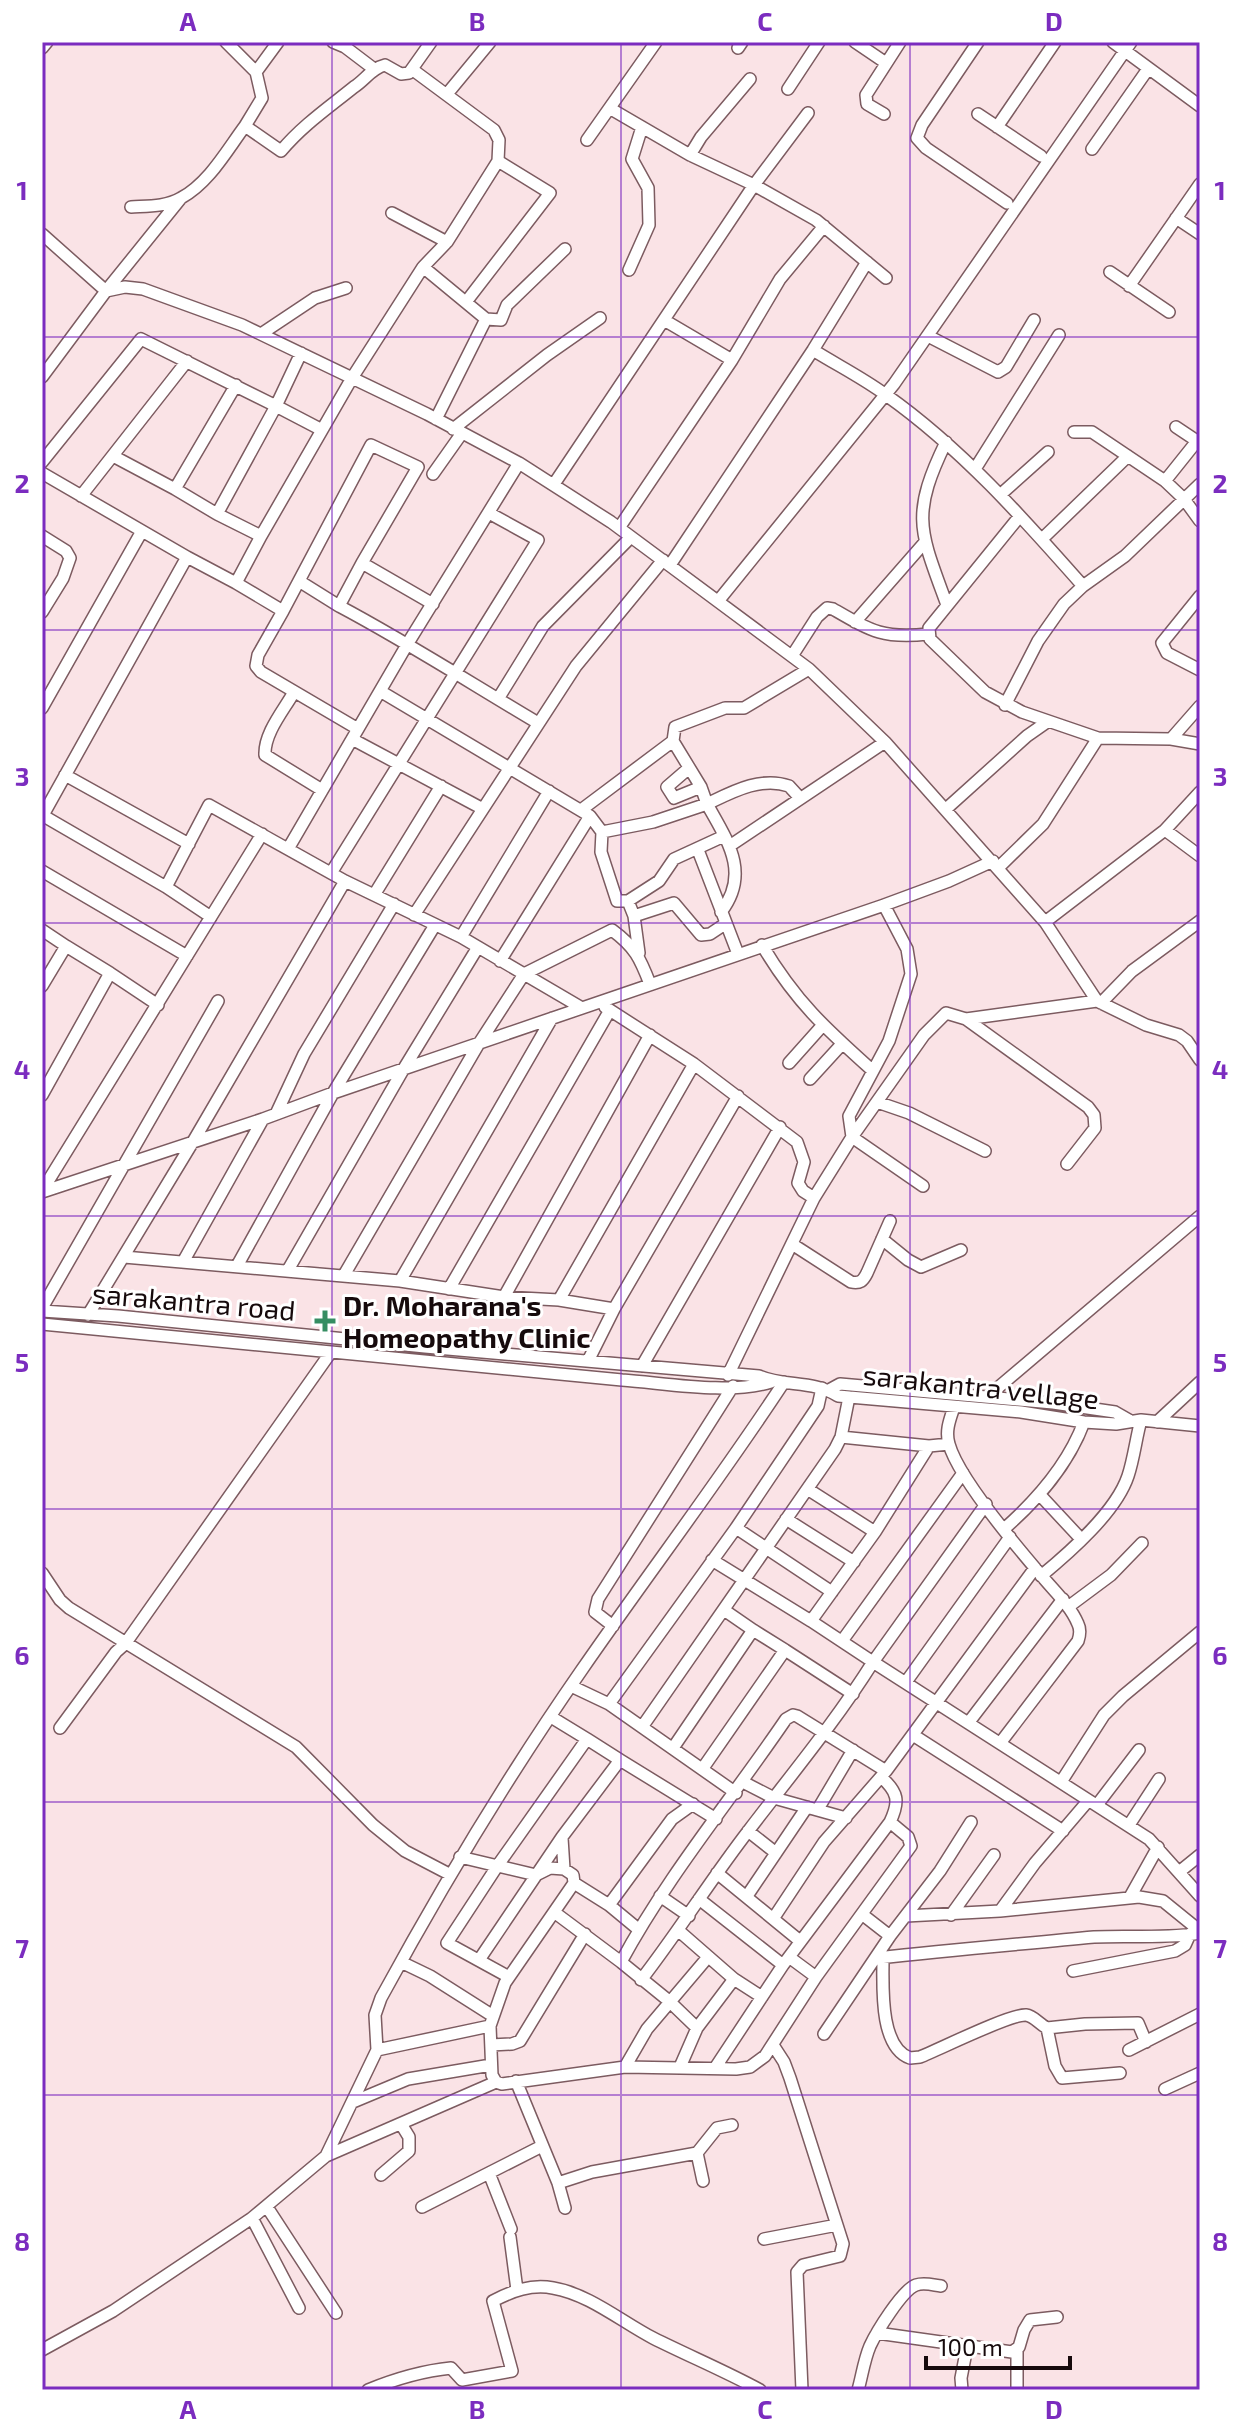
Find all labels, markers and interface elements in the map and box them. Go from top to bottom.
text: A [180,5,197,36]
text: B [469,5,485,36]
text: C [757,5,773,36]
text: D [1045,5,1063,36]
text: 1 [16,174,28,205]
text: 1 [1214,174,1226,205]
text: 2 [14,467,30,498]
text: 2 [1212,467,1228,498]
text: 3 [15,760,29,791]
text: 3 [1213,760,1227,791]
text: 4 [14,1053,30,1084]
text: 4 [1212,1053,1228,1084]
street label: sarakantra road [91,1275,297,1327]
place label: Dr. Moharana's Homeopathy Clinic [343,1288,590,1354]
marker: Dr. Moharana's Homeopathy Clinic [314,1310,336,1332]
text: 5 [15,1346,29,1377]
text: 5 [1213,1346,1227,1377]
street label: sarakantra vellage [861,1357,1101,1415]
text: 6 [14,1639,30,1670]
text: 6 [1212,1639,1228,1670]
text: 7 [15,1932,29,1963]
text: 7 [1213,1932,1227,1963]
text: 8 [14,2225,30,2256]
text: 8 [1212,2225,1228,2256]
scale bar [926,2320,1070,2370]
text: 100 m [938,2332,1003,2361]
text: A [180,2393,197,2424]
text: B [469,2393,485,2424]
text: C [757,2393,773,2424]
text: D [1045,2393,1063,2424]

